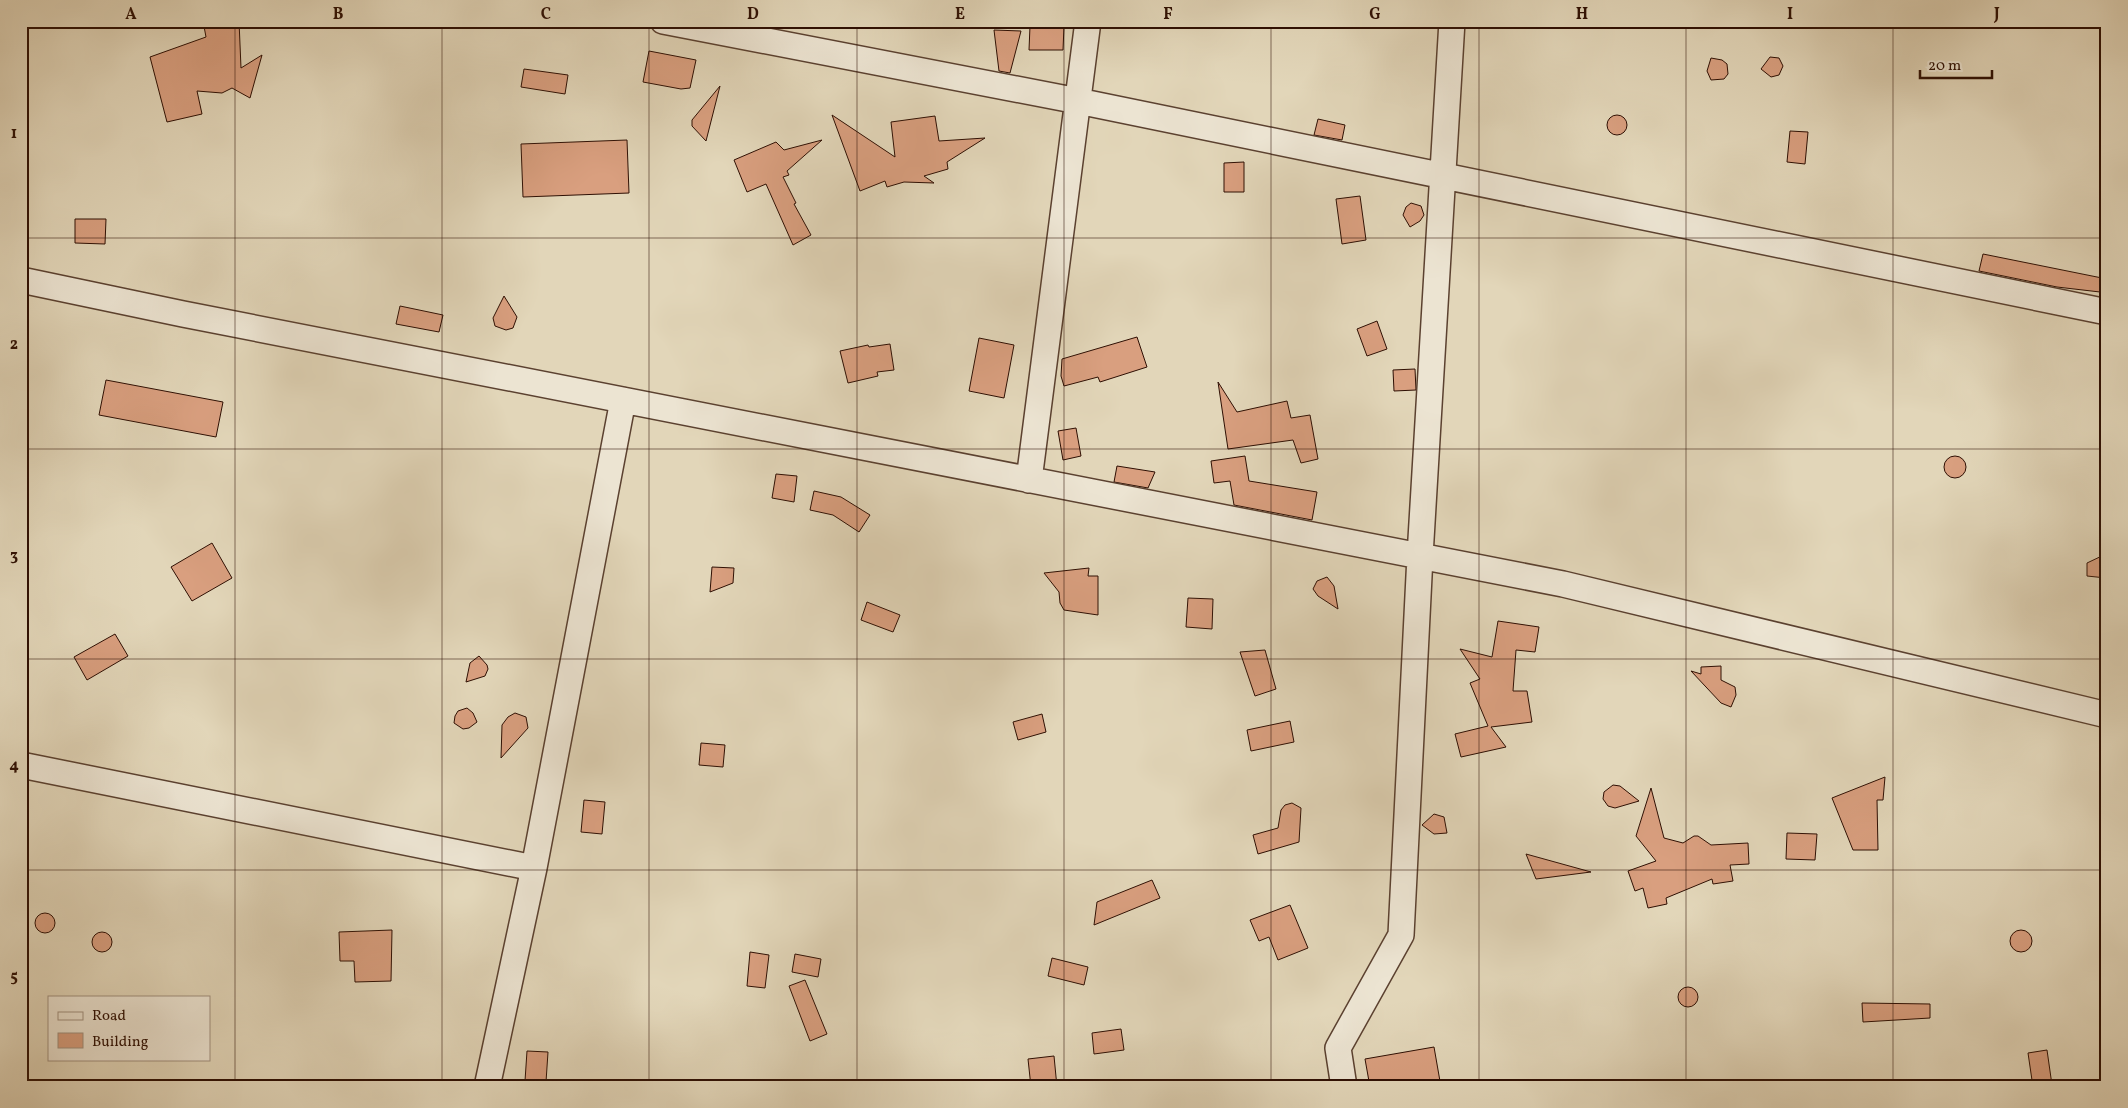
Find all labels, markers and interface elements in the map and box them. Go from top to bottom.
text: A [125,4,137,26]
text: B [333,4,344,26]
text: C [541,4,551,26]
text: D [747,4,759,26]
text: E [955,4,965,26]
text: F [1163,4,1173,26]
text: G [1369,4,1381,26]
text: H [1576,4,1588,26]
text: I [1787,4,1793,26]
text: J [1993,4,2000,26]
scale bar [1920,48,1993,80]
text: 20 m [1928,56,1961,77]
text: 1 [11,123,17,145]
text: 2 [10,334,18,356]
text: 3 [10,545,18,567]
text: 4 [9,755,19,777]
text: 5 [10,966,18,988]
legend [48,996,210,1060]
text: Road [92,1006,126,1027]
text: Building [92,1032,149,1053]

